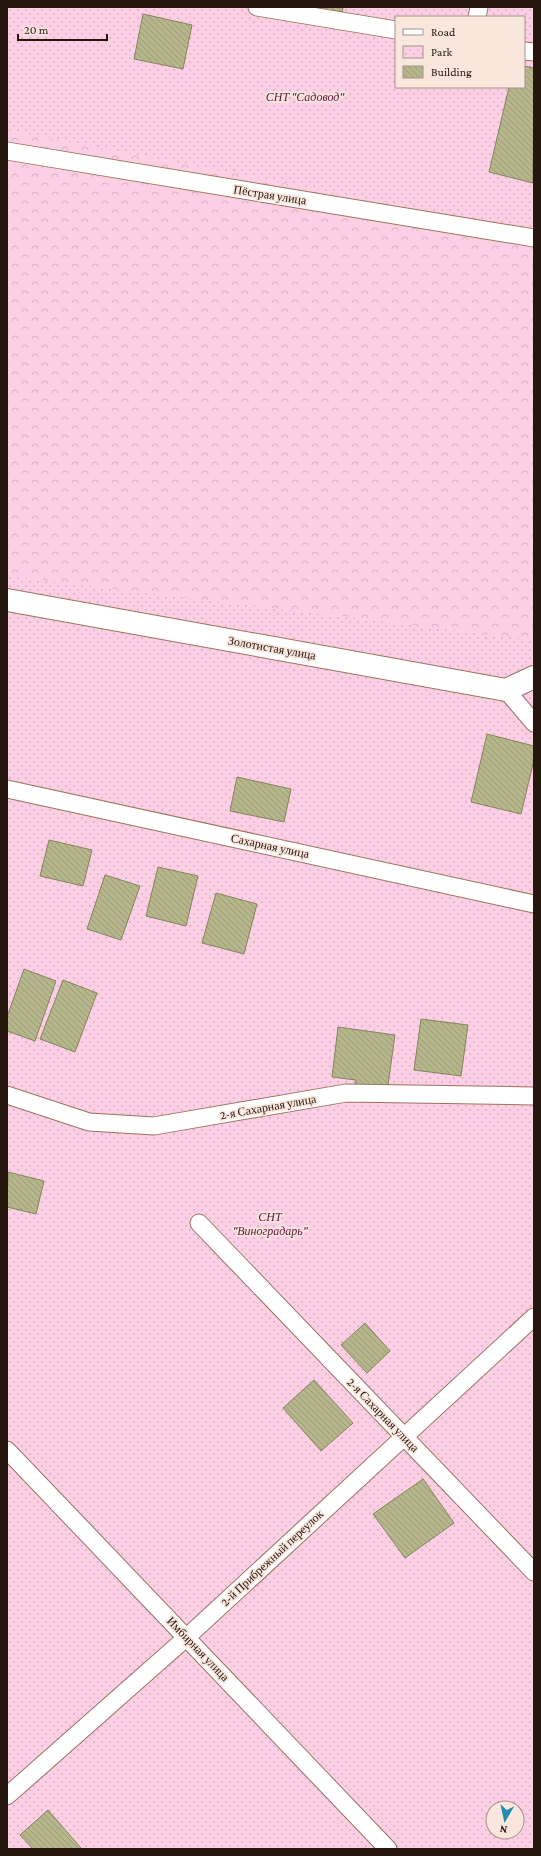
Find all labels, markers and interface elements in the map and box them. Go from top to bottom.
scale bar [18,16,107,42]
legend [395,16,525,88]
text: 20 m [24,23,49,37]
text: Road [431,25,456,39]
text: Park [431,45,453,59]
text: Building [431,65,472,79]
park label: СНТ "Садовод" [266,90,345,104]
street label: Пёстрая улица [233,182,308,208]
street label: Золотистая улица [227,633,318,663]
street label: Сахарная улица [230,831,311,861]
street label: 2-я Сахарная улица [219,1092,318,1122]
park label: СНТ "Виноградарь" [232,1210,309,1238]
street label: 2-я Сахарная улица [344,1375,422,1455]
street label: 2-й Прибрежный переулок [218,1507,326,1609]
street label: Имбирная улица [164,1614,233,1685]
north arrow [485,1800,525,1840]
text: N [498,1823,508,1836]

